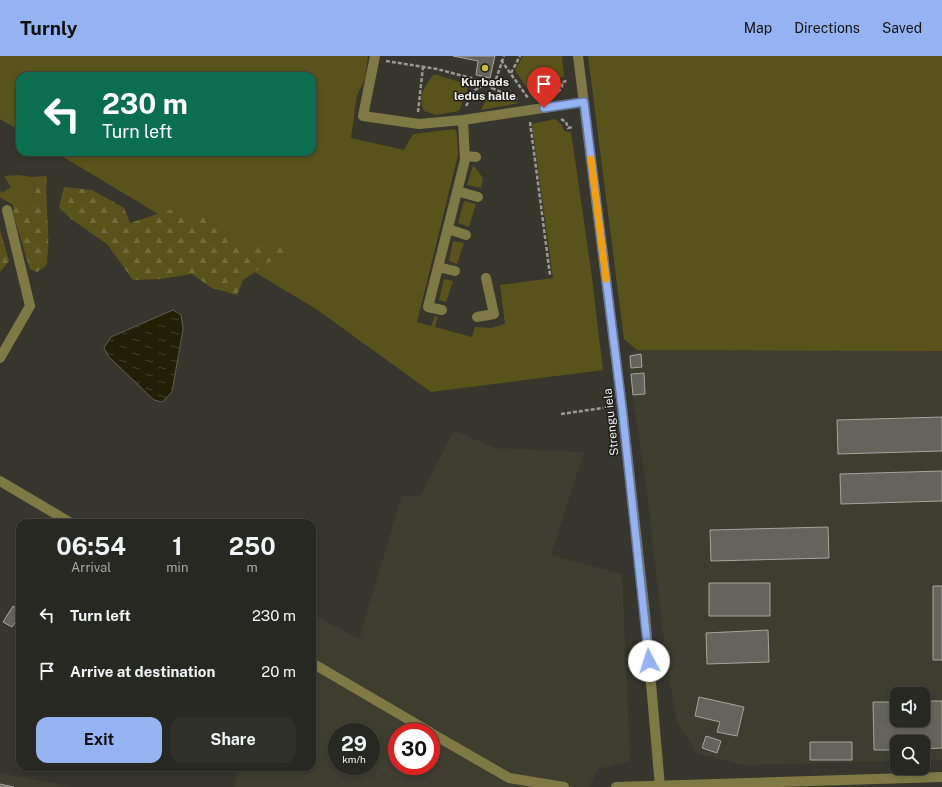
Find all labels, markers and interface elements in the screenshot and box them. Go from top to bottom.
text: Turnly [20,17,77,39]
text: Map [744,20,772,36]
text: Directions [794,20,860,36]
text: Saved [882,20,922,36]
marker: Kurbads ledus halle [480,63,490,73]
pin [527,67,561,108]
icon: arrive [533,73,555,95]
place label: Kurbads ledus halle [454,75,516,103]
text: 230 m [102,87,188,120]
icon: left [36,88,88,140]
text: Turn left [102,121,172,142]
street label: Strengu iela [600,387,622,457]
text: 06:54 [56,532,126,560]
text: 1 [172,532,183,560]
text: 250 [229,532,276,560]
text: Arrival [71,560,111,575]
text: min [166,560,188,575]
text: m [247,560,258,575]
icon: left [36,604,58,626]
text: Turn left [70,607,131,624]
text: 230 m [252,607,296,624]
position arrow [628,640,670,682]
icon: arrive [36,660,58,682]
text: Arrive at destination [70,663,215,680]
text: 20 m [261,663,296,680]
map controls [890,687,930,775]
button: sound [890,687,930,727]
button: Exit [36,717,162,763]
button: Share [170,717,296,763]
speed limit sign: 30 [388,723,440,775]
text: 29 [341,732,367,756]
button: search [890,735,930,775]
text: km/h [342,753,366,765]

